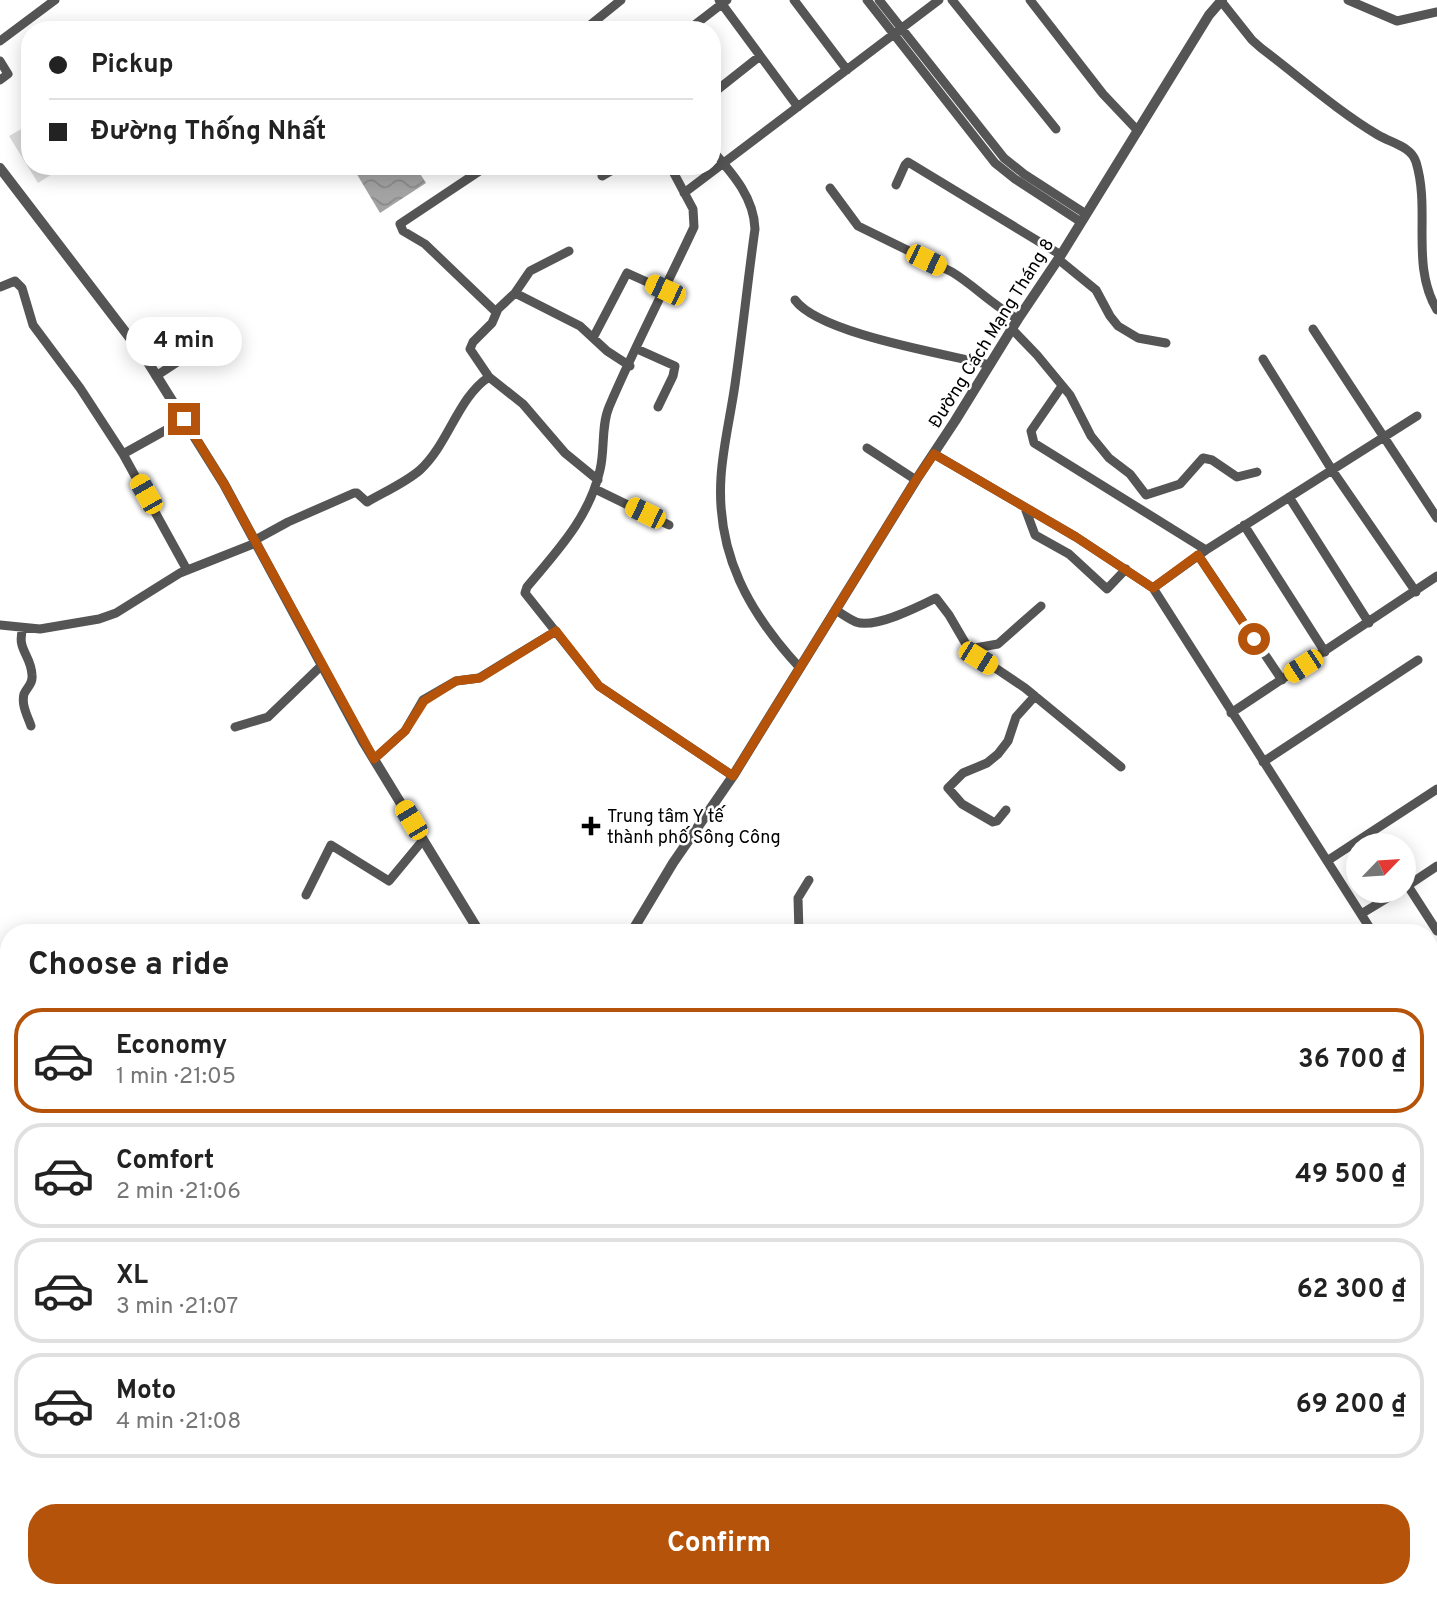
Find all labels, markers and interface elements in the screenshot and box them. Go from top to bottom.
text: Pickup [91,49,174,82]
text: Đường Thống Nhất [91,116,326,149]
street label: Đường Cách Mạng Tháng 8 [924,235,1060,433]
car [903,241,950,279]
car [642,272,689,308]
callout: 4 min [126,318,242,366]
text: 4 min [154,327,214,356]
route end [168,403,200,435]
car [127,471,166,517]
car [622,494,669,532]
route start [1238,623,1270,655]
car [955,638,1002,678]
car [1280,646,1327,686]
car [392,797,431,843]
place label: Trung tâm Y tế thành phố Sông Công [607,805,781,850]
marker: Trung tâm Y tế thành phố Sông Công [581,816,601,836]
north arrow [1346,833,1416,903]
map controls [1346,833,1416,903]
text: Choose a ride [28,946,229,986]
icon: car [32,1029,95,1092]
text: Economy [116,1030,227,1063]
text: 36 700 ₫ [1298,1044,1406,1077]
text: 1 min · 21:05 [116,1063,236,1092]
icon: car [32,1144,95,1207]
text: Comfort [116,1145,214,1178]
text: 49 500 ₫ [1295,1159,1406,1192]
text: 2 min · 21:06 [116,1178,241,1207]
icon: car [32,1259,95,1322]
text: XL [116,1260,148,1293]
text: 62 300 ₫ [1297,1274,1406,1307]
text: 3 min · 21:07 [116,1293,238,1322]
icon: car [32,1374,95,1437]
text: Moto [116,1375,176,1408]
text: 69 200 ₫ [1296,1389,1406,1422]
text: 4 min · 21:08 [116,1408,241,1437]
button: Confirm [28,1504,1410,1584]

